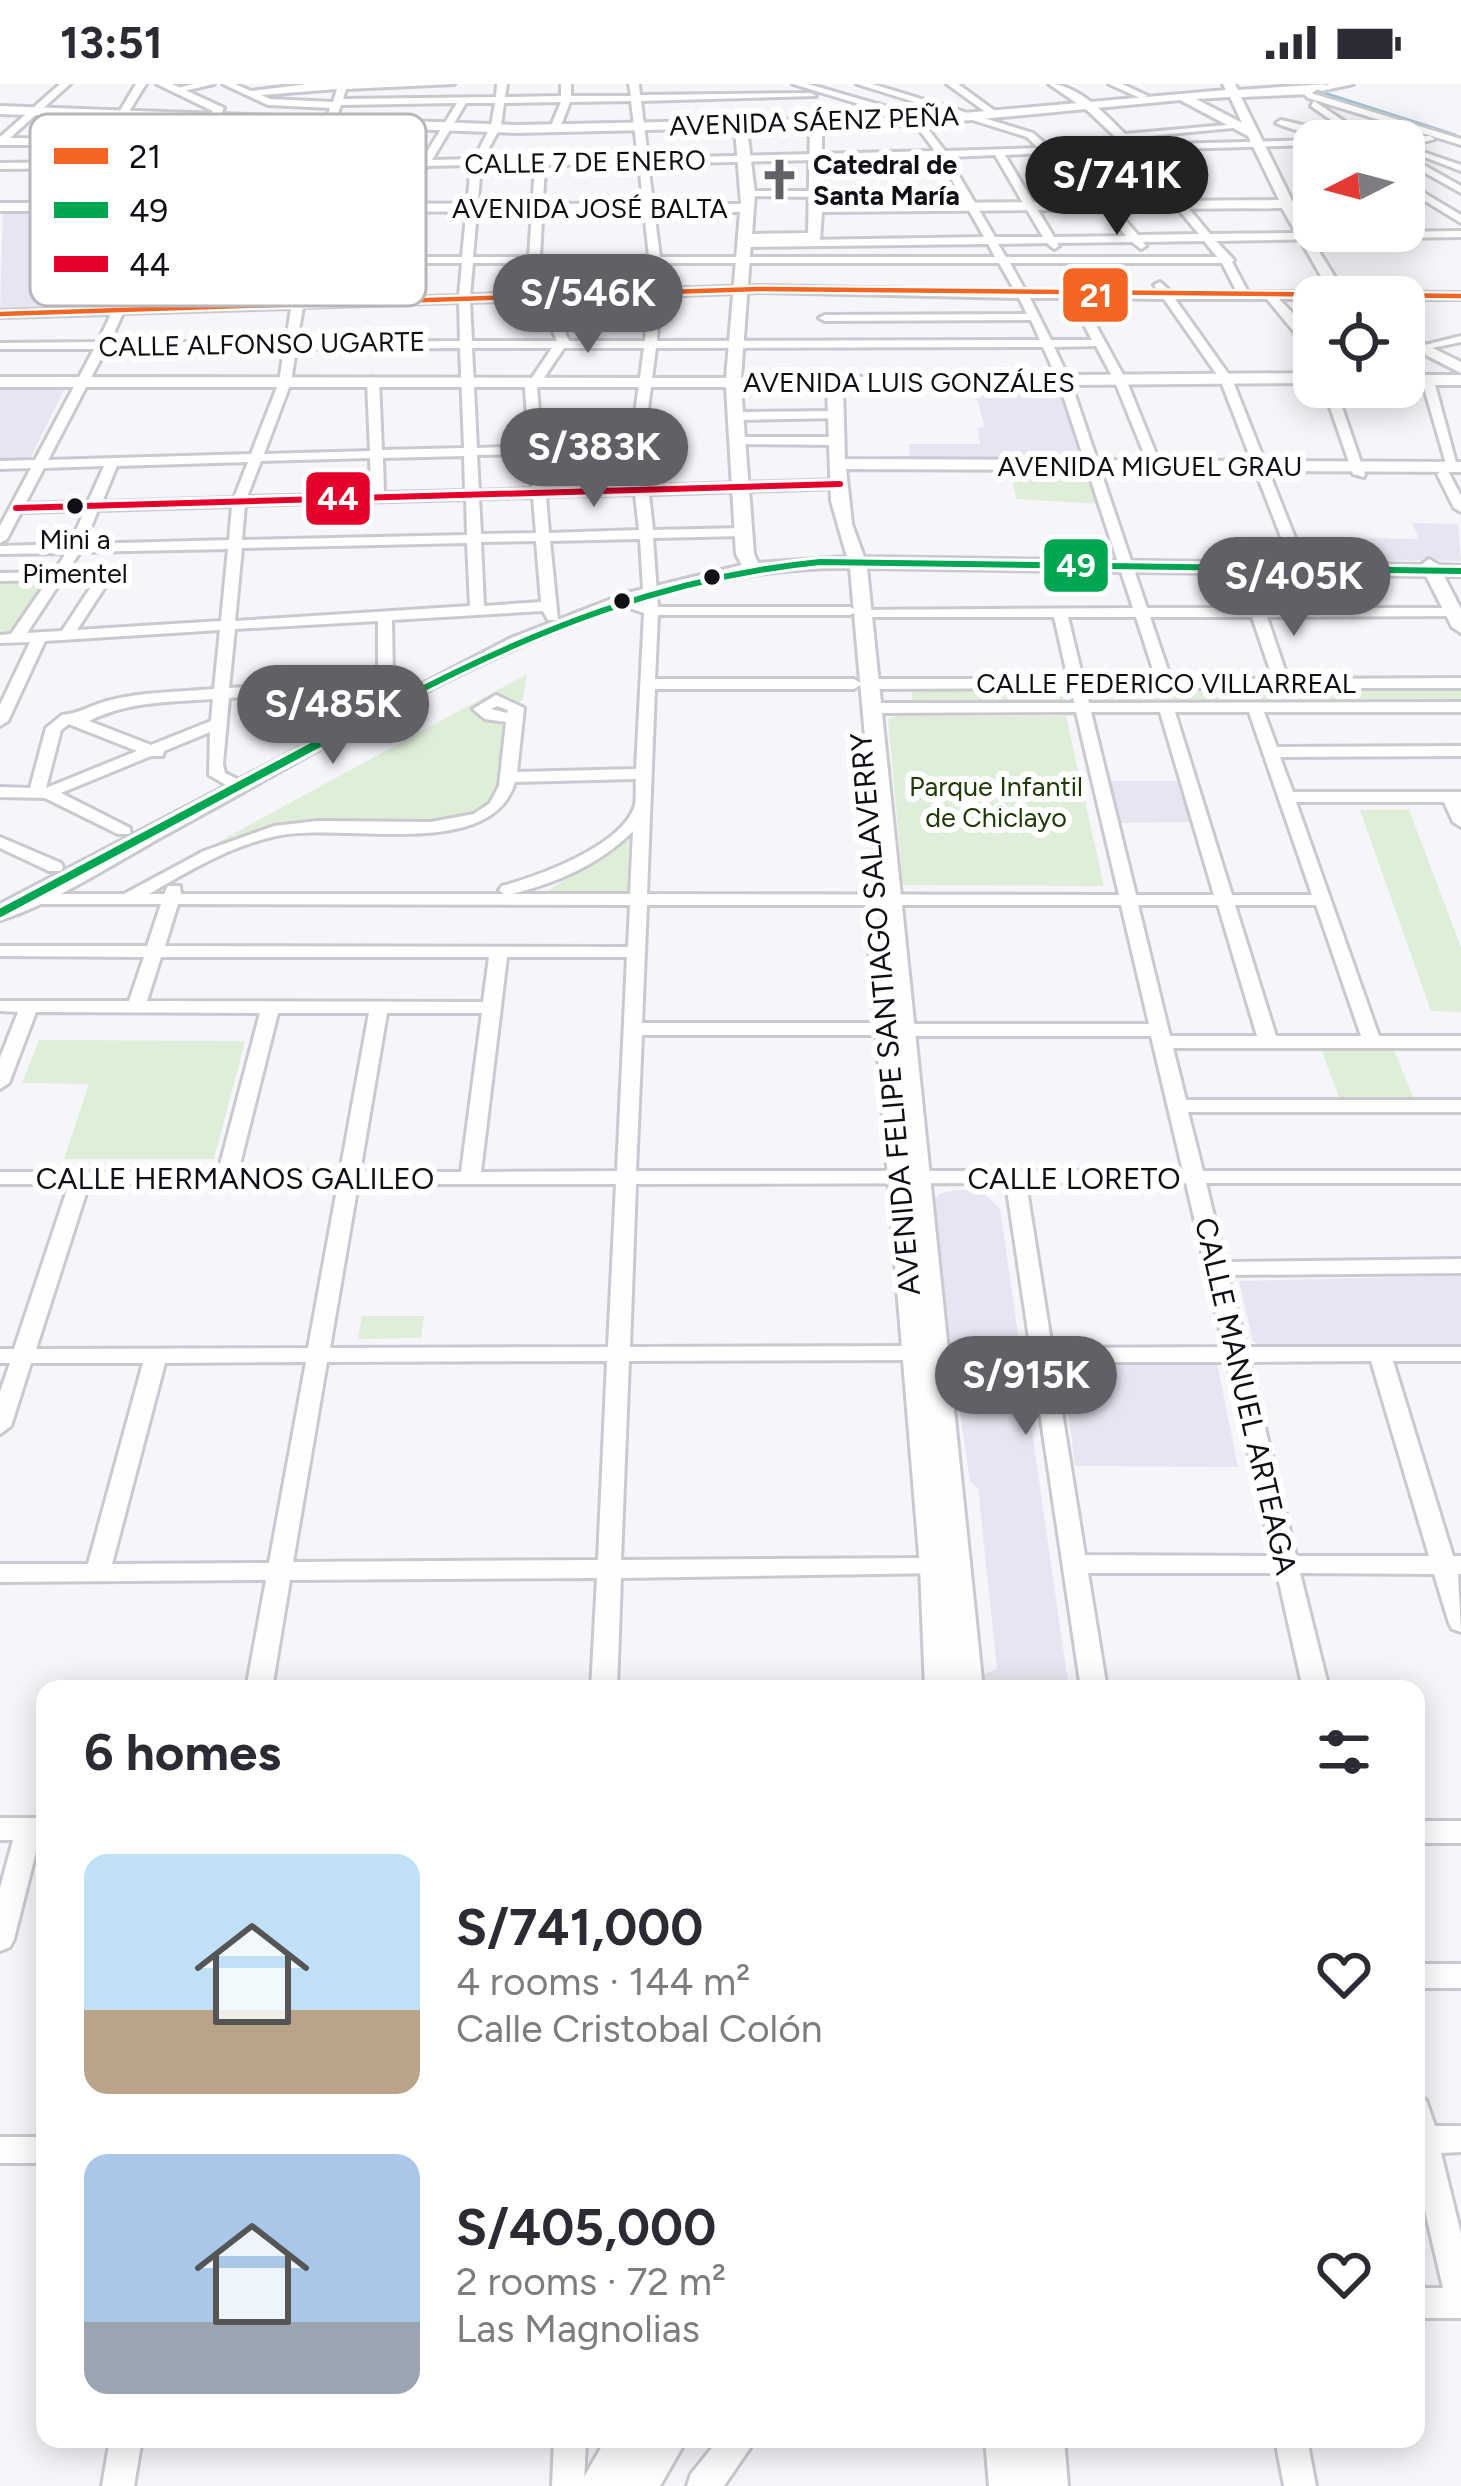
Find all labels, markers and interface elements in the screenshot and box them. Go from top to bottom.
text: 13:51 [60,15,163,69]
street label: AVENIDA SÁENZ PEÑA [668,99,960,143]
legend [30,114,426,306]
north arrow [1293,120,1425,252]
map controls [1293,120,1425,408]
pin: S/741K [1019,136,1215,238]
text: 21 [129,137,161,176]
street label: CALLE 7 DE ENERO [464,143,706,181]
place label: Catedral de Santa María [813,148,960,212]
text: S/741K [1052,151,1182,198]
church icon: Catedral de Santa María [756,157,802,203]
text: 49 [129,191,168,230]
street label: AVENIDA JOSÉ BALTA [452,192,729,225]
text: 44 [129,245,170,284]
pin: S/546K [490,254,686,356]
line badge: 21 [1061,266,1130,324]
text: S/546K [520,269,656,316]
text: 21 [1079,276,1113,315]
button: locate [1293,276,1425,408]
street label: CALLE ALFONSO UGARTE [98,325,426,363]
street label: AVENIDA LUIS GONZÁLES [743,366,1075,399]
pin: S/383K [496,408,692,510]
text: S/383K [527,423,661,470]
street label: AVENIDA MIGUEL GRAU [998,450,1302,483]
line badge: 44 [304,470,372,527]
text: 44 [317,479,359,518]
marker: Mini a Pimentel [64,495,86,517]
place label: Mini a Pimentel [22,523,128,590]
line badge: 49 [1042,537,1110,594]
pin: S/405K [1196,537,1392,639]
text: 49 [1056,546,1096,585]
text: S/405K [1224,552,1364,599]
unlabelled marker [701,566,723,588]
unlabelled marker [611,590,633,612]
pin: S/485K [235,665,431,767]
street label: CALLE FEDERICO VILLARREAL [976,667,1356,700]
text: S/485K [264,680,402,727]
street label: AVENIDA FELIPE SANTIAGO SALAVERRY [842,731,928,1297]
park label: Parque Infantil de Chiclayo [909,770,1083,834]
street label: CALLE HERMANOS GALILEO [36,1160,434,1197]
street label: CALLE LORETO [967,1160,1181,1197]
street label: CALLE MANUEL ARTEAGA [1187,1214,1305,1579]
pin: S/915K [928,1336,1124,1438]
text: S/915K [962,1351,1090,1398]
icon: filters [1311,1719,1377,1785]
text: 6 homes [84,1722,281,1783]
text: S/741,000 [456,1897,703,1958]
icon: home [180,1902,324,2046]
icon: heart [1311,1941,1377,2007]
text: 4 rooms · 144 m² [456,1958,750,2005]
text: Calle Cristobal Colón [456,2005,823,2052]
text: S/405,000 [456,2197,716,2258]
icon: home [180,2202,324,2346]
icon: heart [1311,2241,1377,2307]
text: 2 rooms · 72 m² [456,2258,726,2305]
text: Las Magnolias [456,2305,700,2352]

